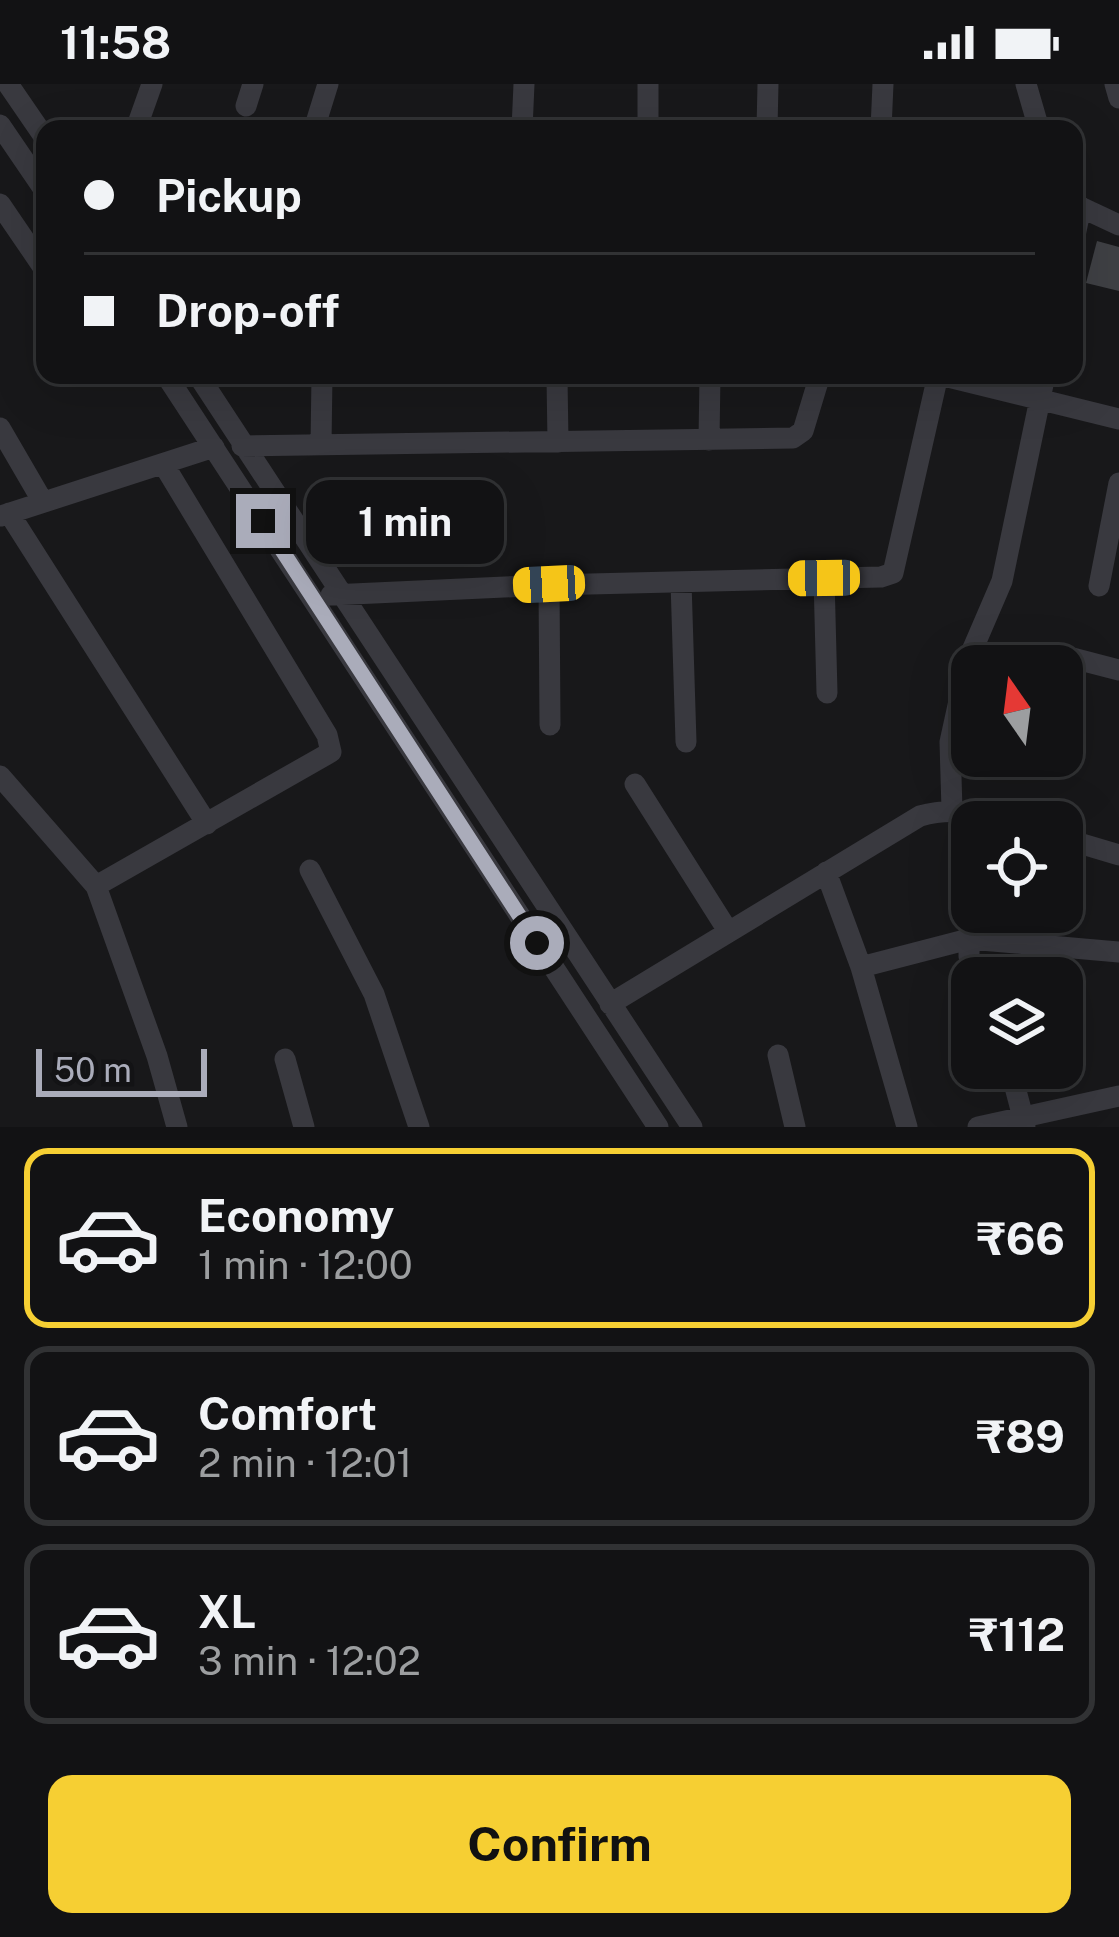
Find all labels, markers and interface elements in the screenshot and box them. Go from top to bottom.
text: 11:58 [60,16,171,69]
text: Pickup [156,169,302,222]
text: Drop-off [156,284,339,337]
callout: 1 min [305,479,503,563]
route end [236,494,290,548]
text: 1 min [358,499,452,545]
car [788,559,860,597]
car [512,564,586,604]
north arrow [951,645,1083,777]
map controls [951,645,1083,1089]
button: locate [951,801,1083,933]
route start [510,916,564,970]
button: layers [951,957,1083,1089]
scale bar [36,1043,207,1096]
text: 50 m [54,1051,132,1089]
icon: car [54,1184,162,1292]
text: Economy [198,1189,394,1242]
text: ₹66 [977,1212,1065,1265]
text: 1 min · 12:00 [198,1242,413,1288]
icon: car [54,1382,162,1490]
text: Comfort [198,1387,377,1440]
text: ₹89 [976,1410,1065,1463]
text: 2 min · 12:01 [198,1440,412,1486]
icon: car [54,1580,162,1688]
text: XL [198,1585,256,1638]
text: ₹112 [969,1608,1065,1661]
text: 3 min · 12:02 [198,1638,421,1684]
button: Confirm [48,1775,1071,1913]

